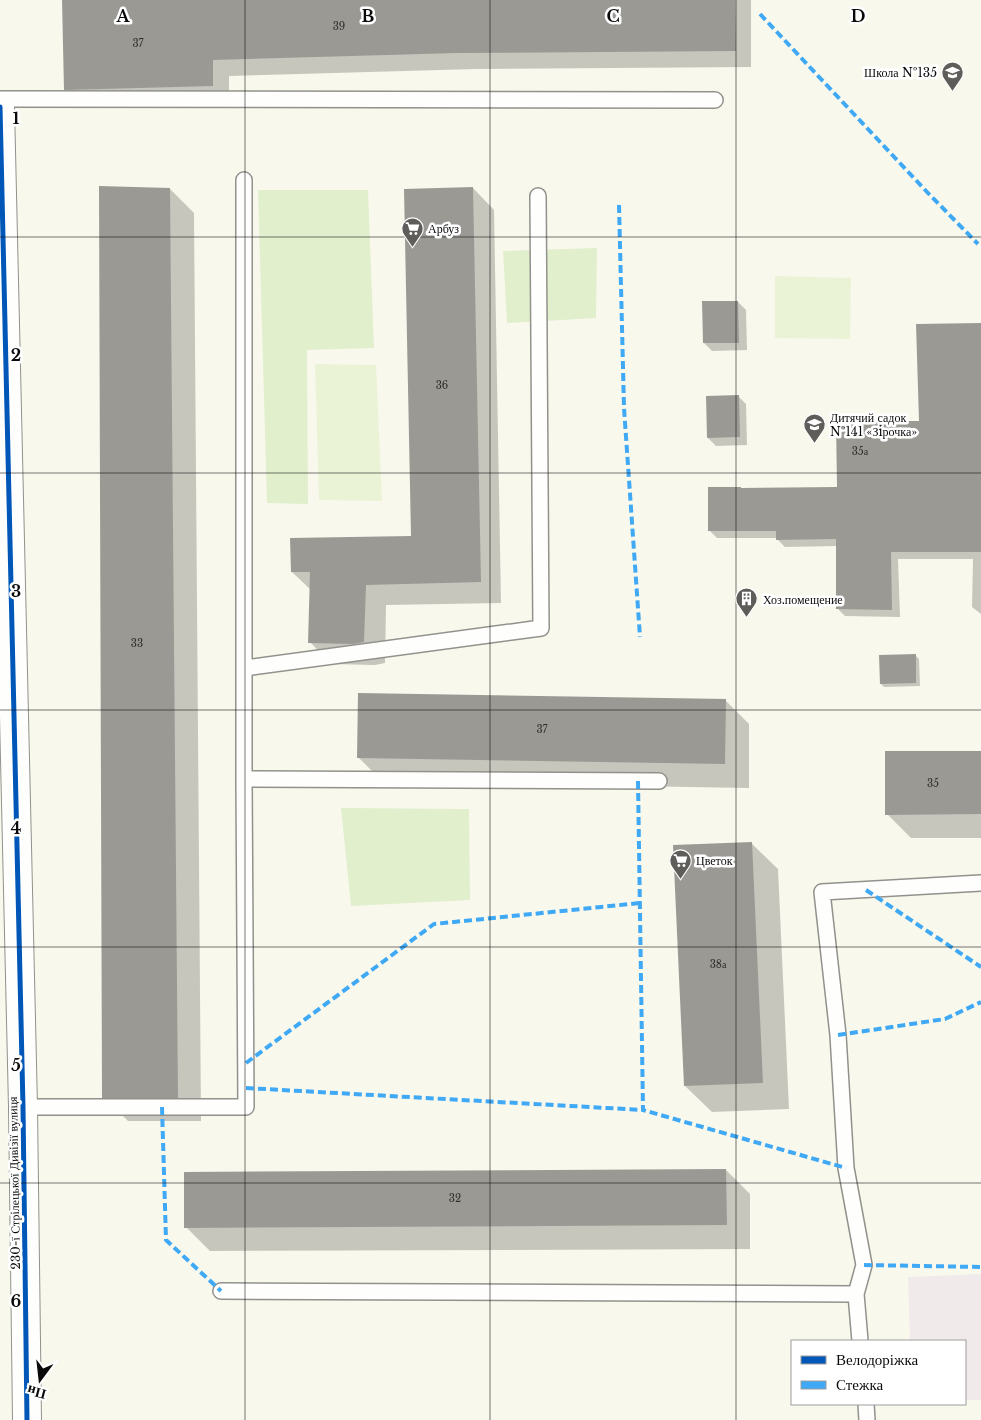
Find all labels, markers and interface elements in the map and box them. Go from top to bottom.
text: A [116,6,131,26]
text: B [362,6,375,26]
text: C [606,6,620,26]
text: D [851,6,865,26]
house number: 39 [333,20,345,33]
house number: 37 [132,37,145,50]
school or university icon: Школа №135 [941,60,965,91]
place label: Школа №135 [864,65,937,80]
text: 1 [13,108,20,128]
supermarket icon: Арбуз [400,216,424,247]
place label: Арбуз [428,221,459,236]
text: 2 [11,345,21,365]
house number: 36 [436,379,448,392]
place label: Дитячий садок №141 «Зiрочка» [830,410,917,439]
school or university icon: Дитячий садок №141 «Зiрочка» [802,412,826,443]
house number: 35а [852,445,869,458]
text: 3 [11,581,21,601]
building icon: Хоз.помещение [735,587,759,618]
place label: Хоз.помещение [763,592,843,607]
house number: 33 [131,637,143,650]
house number: 37 [536,723,549,736]
house number: 35 [927,777,939,790]
text: 4 [11,818,21,838]
supermarket icon: Цветок [668,848,692,879]
place label: Цветок [696,853,733,868]
house number: 38а [710,958,727,971]
text: 5 [11,1055,21,1075]
street label: 230-ї Стрілецької Дивізії вулиця [5,1096,23,1270]
house number: 32 [449,1192,461,1205]
text: 6 [11,1291,22,1311]
legend [791,1340,966,1405]
text: Велодоріжка [836,1350,918,1369]
north arrow [15,1355,65,1405]
text: Стежка [836,1375,883,1394]
text: Пн [25,1381,48,1404]

